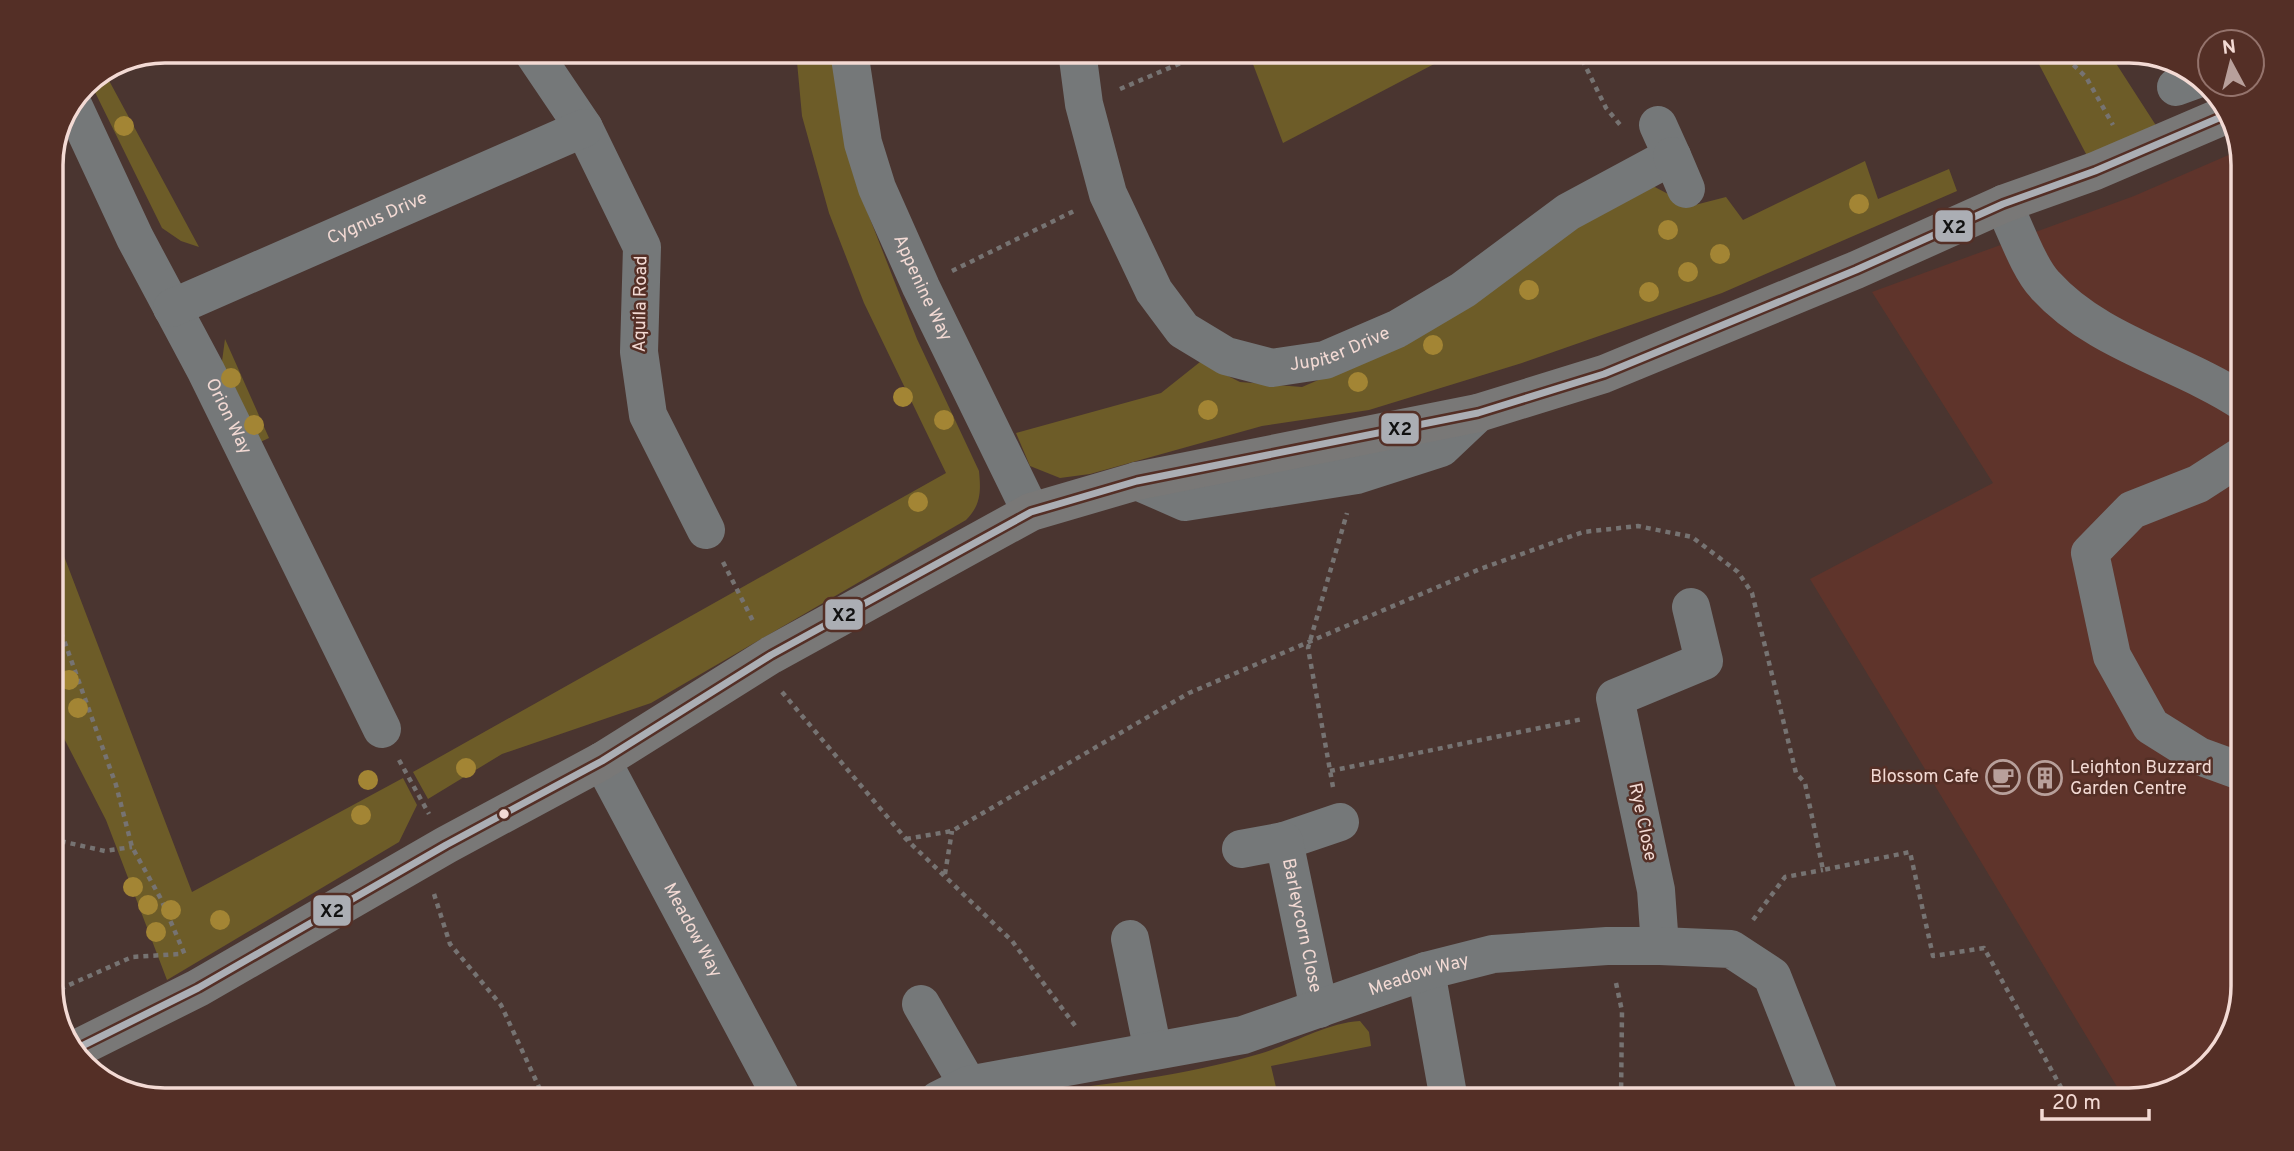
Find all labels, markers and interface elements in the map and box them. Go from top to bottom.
north arrow [2196,28,2266,98]
text: N [2221,35,2237,61]
street label: Cygnus Drive [324,186,431,250]
line badge: X2 [1934,209,1974,243]
text: X2 [1942,216,1966,240]
street label: Appenine Way [888,231,957,345]
street label: Aquila Road [629,255,653,353]
street label: Jupiter Drive [1288,322,1394,377]
street label: Orion Way [200,375,257,459]
line badge: X2 [1380,412,1420,445]
text: X2 [1388,418,1412,442]
line badge: X2 [824,598,864,631]
text: X2 [832,604,856,628]
place label: Leighton Buzzard Garden Centre [2070,757,2212,801]
cafe icon: Blossom Cafe [1984,758,2022,796]
building icon: Leighton Buzzard Garden Centre [2026,759,2064,797]
place label: Blossom Cafe [1870,766,1979,789]
street label: Rye Close [1623,781,1661,863]
unlabelled marker [497,807,511,821]
street label: Barleycorn Close [1276,856,1327,995]
street label: Meadow Way [658,879,727,982]
line badge: X2 [312,894,352,927]
text: X2 [320,900,344,924]
street label: Meadow Way [1366,949,1472,1002]
scale bar [2042,1078,2149,1122]
text: 20 m [2052,1090,2101,1117]

